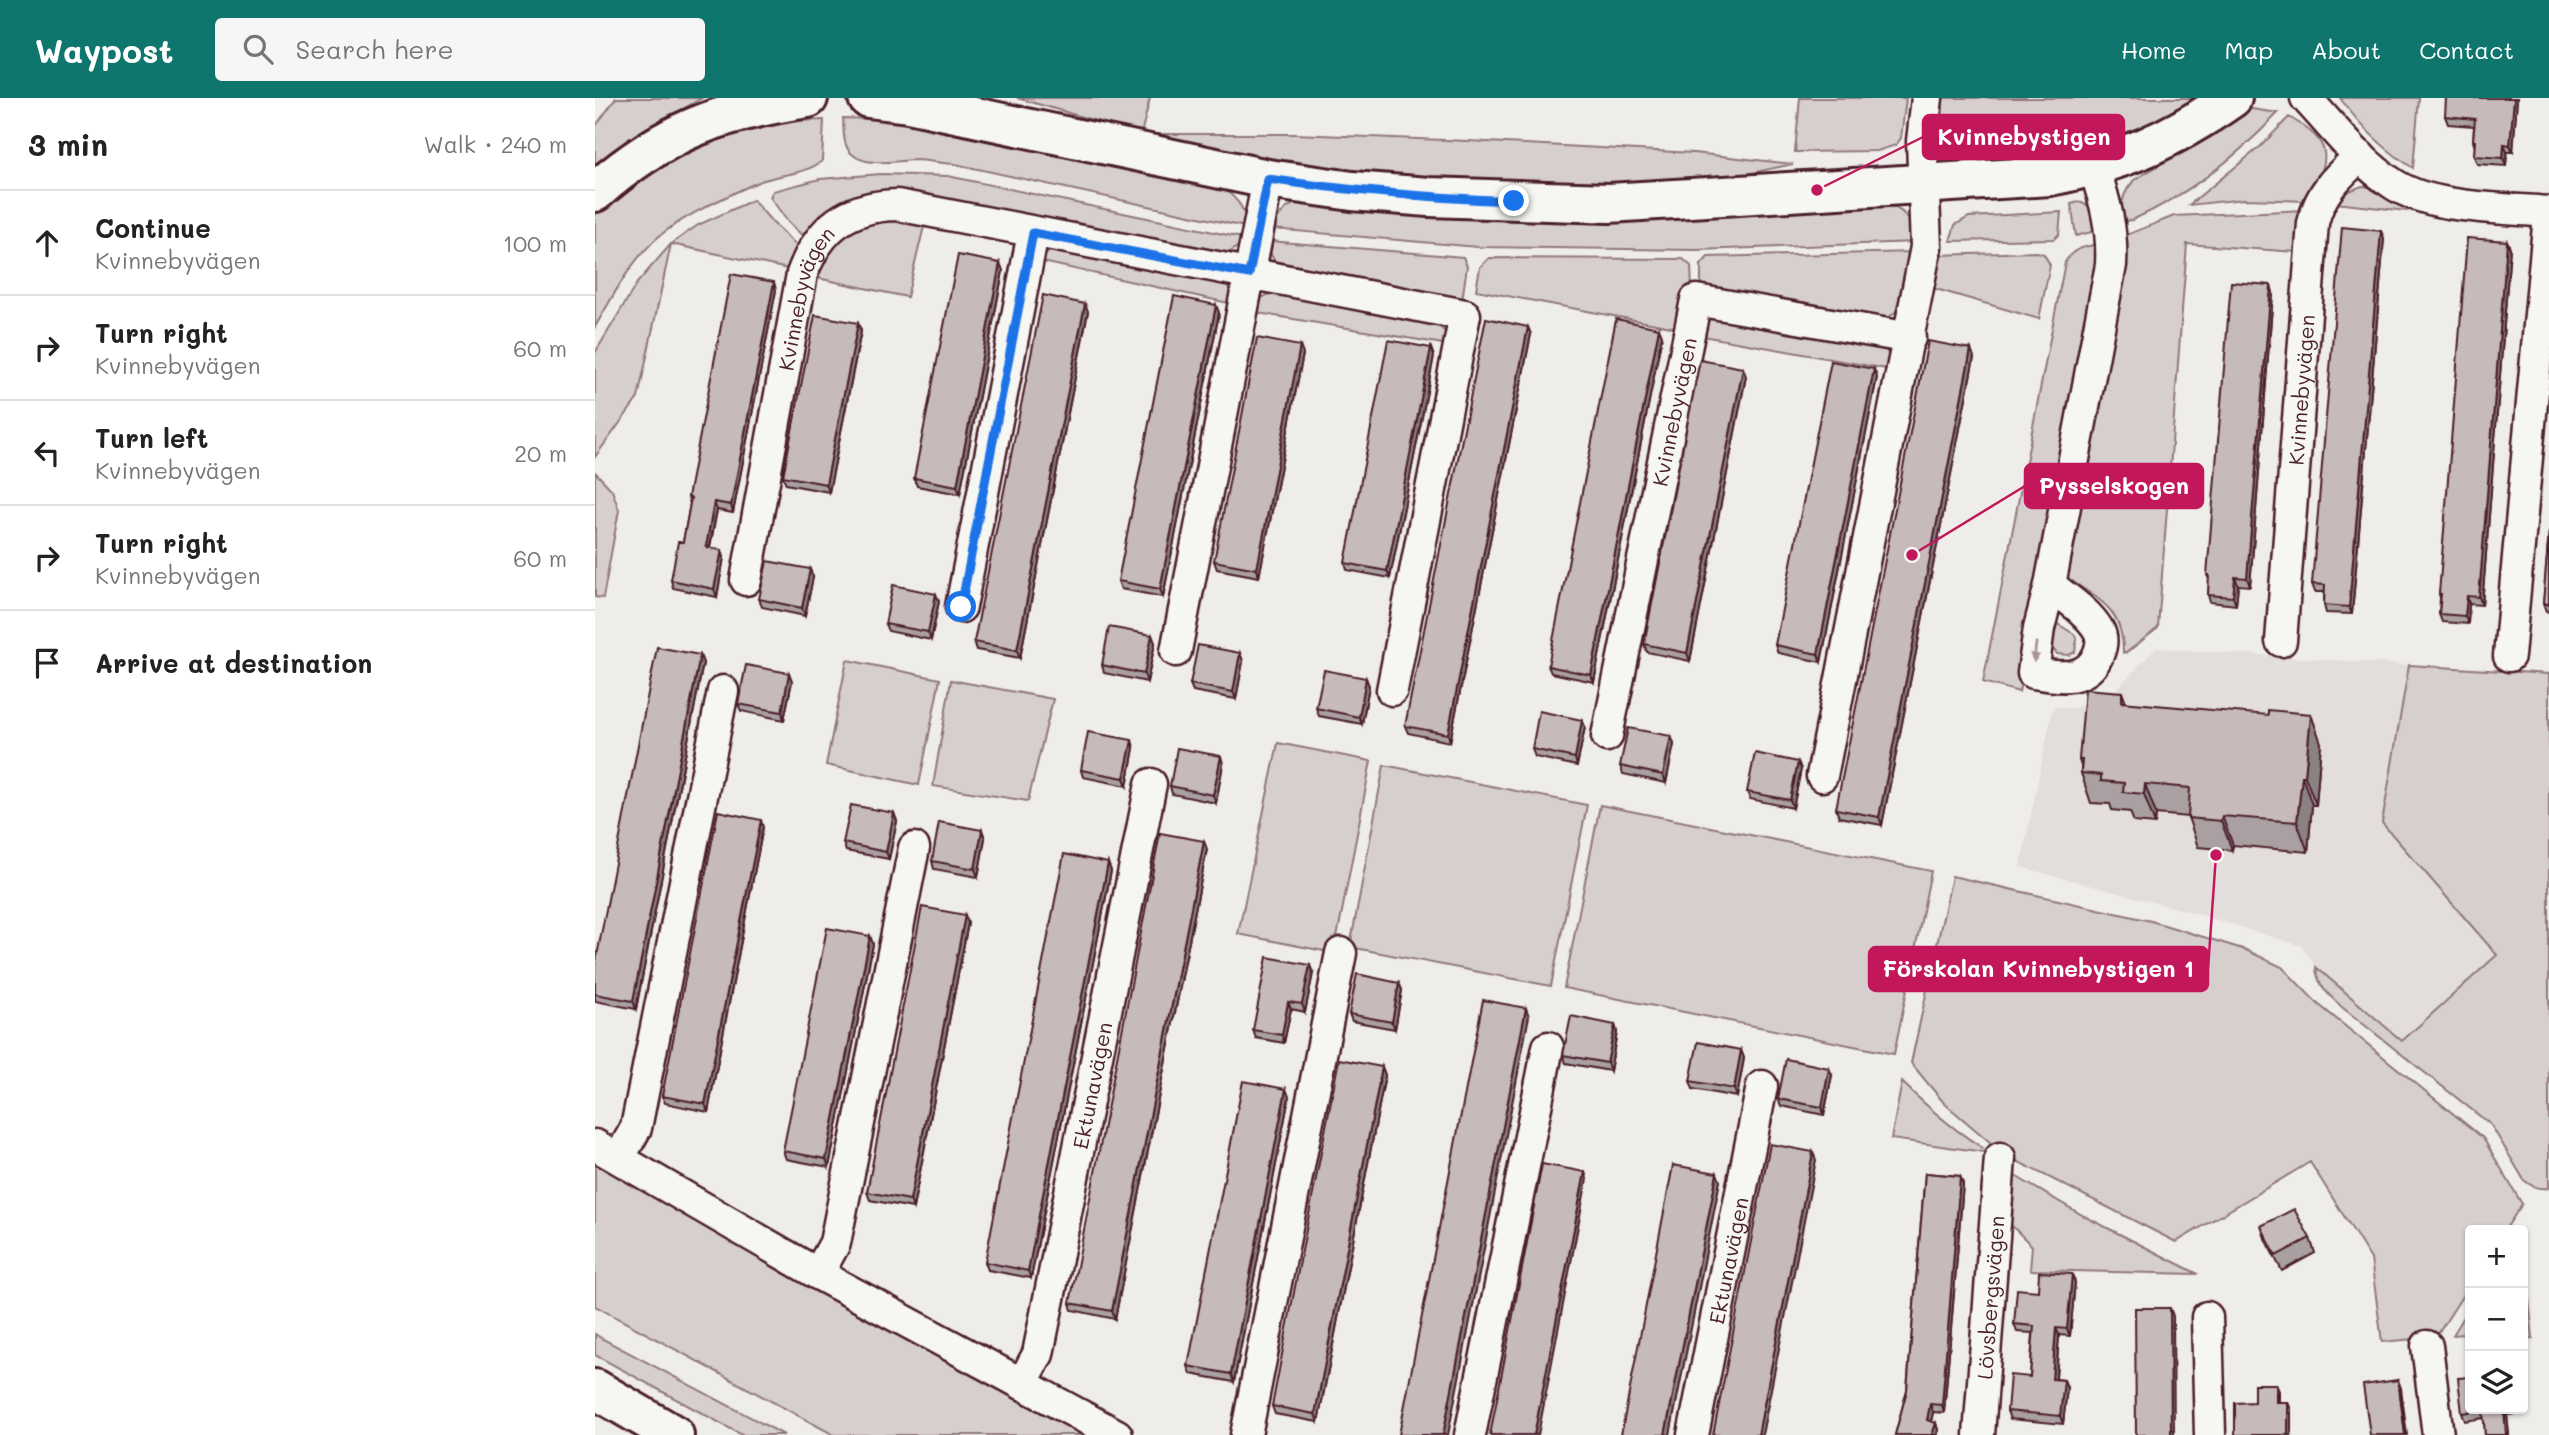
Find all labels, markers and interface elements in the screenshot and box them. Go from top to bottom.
search box [215,18,705,81]
text: Waypost [35,28,173,71]
icon: search [239,30,277,68]
text: Search here [295,32,454,66]
text: Home [2121,34,2186,65]
text: Map [2224,34,2273,65]
text: About [2311,34,2381,65]
text: Contact [2419,34,2514,65]
callout: Kvinnebystigen [1923,115,2124,159]
text: Kvinnebystigen [1938,121,2110,151]
text: 3 min [28,124,108,164]
text: Walk · 240 m [424,129,567,159]
route end [1498,185,1529,216]
text: Continue [95,211,211,245]
street label: Kvinnebyvägen [771,219,840,372]
icon: ahead [28,224,66,262]
text: 100 m [503,228,567,258]
text: Kvinnebyvägen [95,245,260,275]
street label: Kvinnebyvägen [2281,313,2319,466]
text: Turn right [95,316,228,350]
icon: right [28,329,66,367]
text: 60 m [513,333,567,363]
street label: Kvinnebyvägen [1645,335,1702,488]
text: Kvinnebyvägen [95,350,260,380]
text: Turn left [95,421,208,455]
icon: left [28,434,66,472]
text: 20 m [514,438,567,468]
text: Kvinnebyvägen [95,455,260,485]
callout: Pysselskogen [2025,464,2203,508]
text: Pysselskogen [2039,470,2189,500]
text: Turn right [95,526,228,560]
icon: right [28,539,66,577]
text: 60 m [513,543,567,573]
text: Kvinnebyvägen [95,560,260,590]
route start [945,591,976,622]
one-way arrow [2030,641,2041,663]
icon: arrive [28,644,66,682]
text: Arrive at destination [95,646,372,680]
callout: Förskolan Kvinnebystigen 1 [1869,947,2208,991]
text: Förskolan Kvinnebystigen 1 [1882,953,2194,983]
street label: Ektunavägen [1066,1019,1117,1151]
street label: Ektunavägen [1702,1195,1753,1326]
street label: Lövsbergsvägen [1970,1214,2009,1380]
map controls [2465,1225,2528,1414]
button: + [2465,1225,2528,1288]
button: − [2465,1288,2528,1351]
button: layers [2465,1351,2528,1414]

